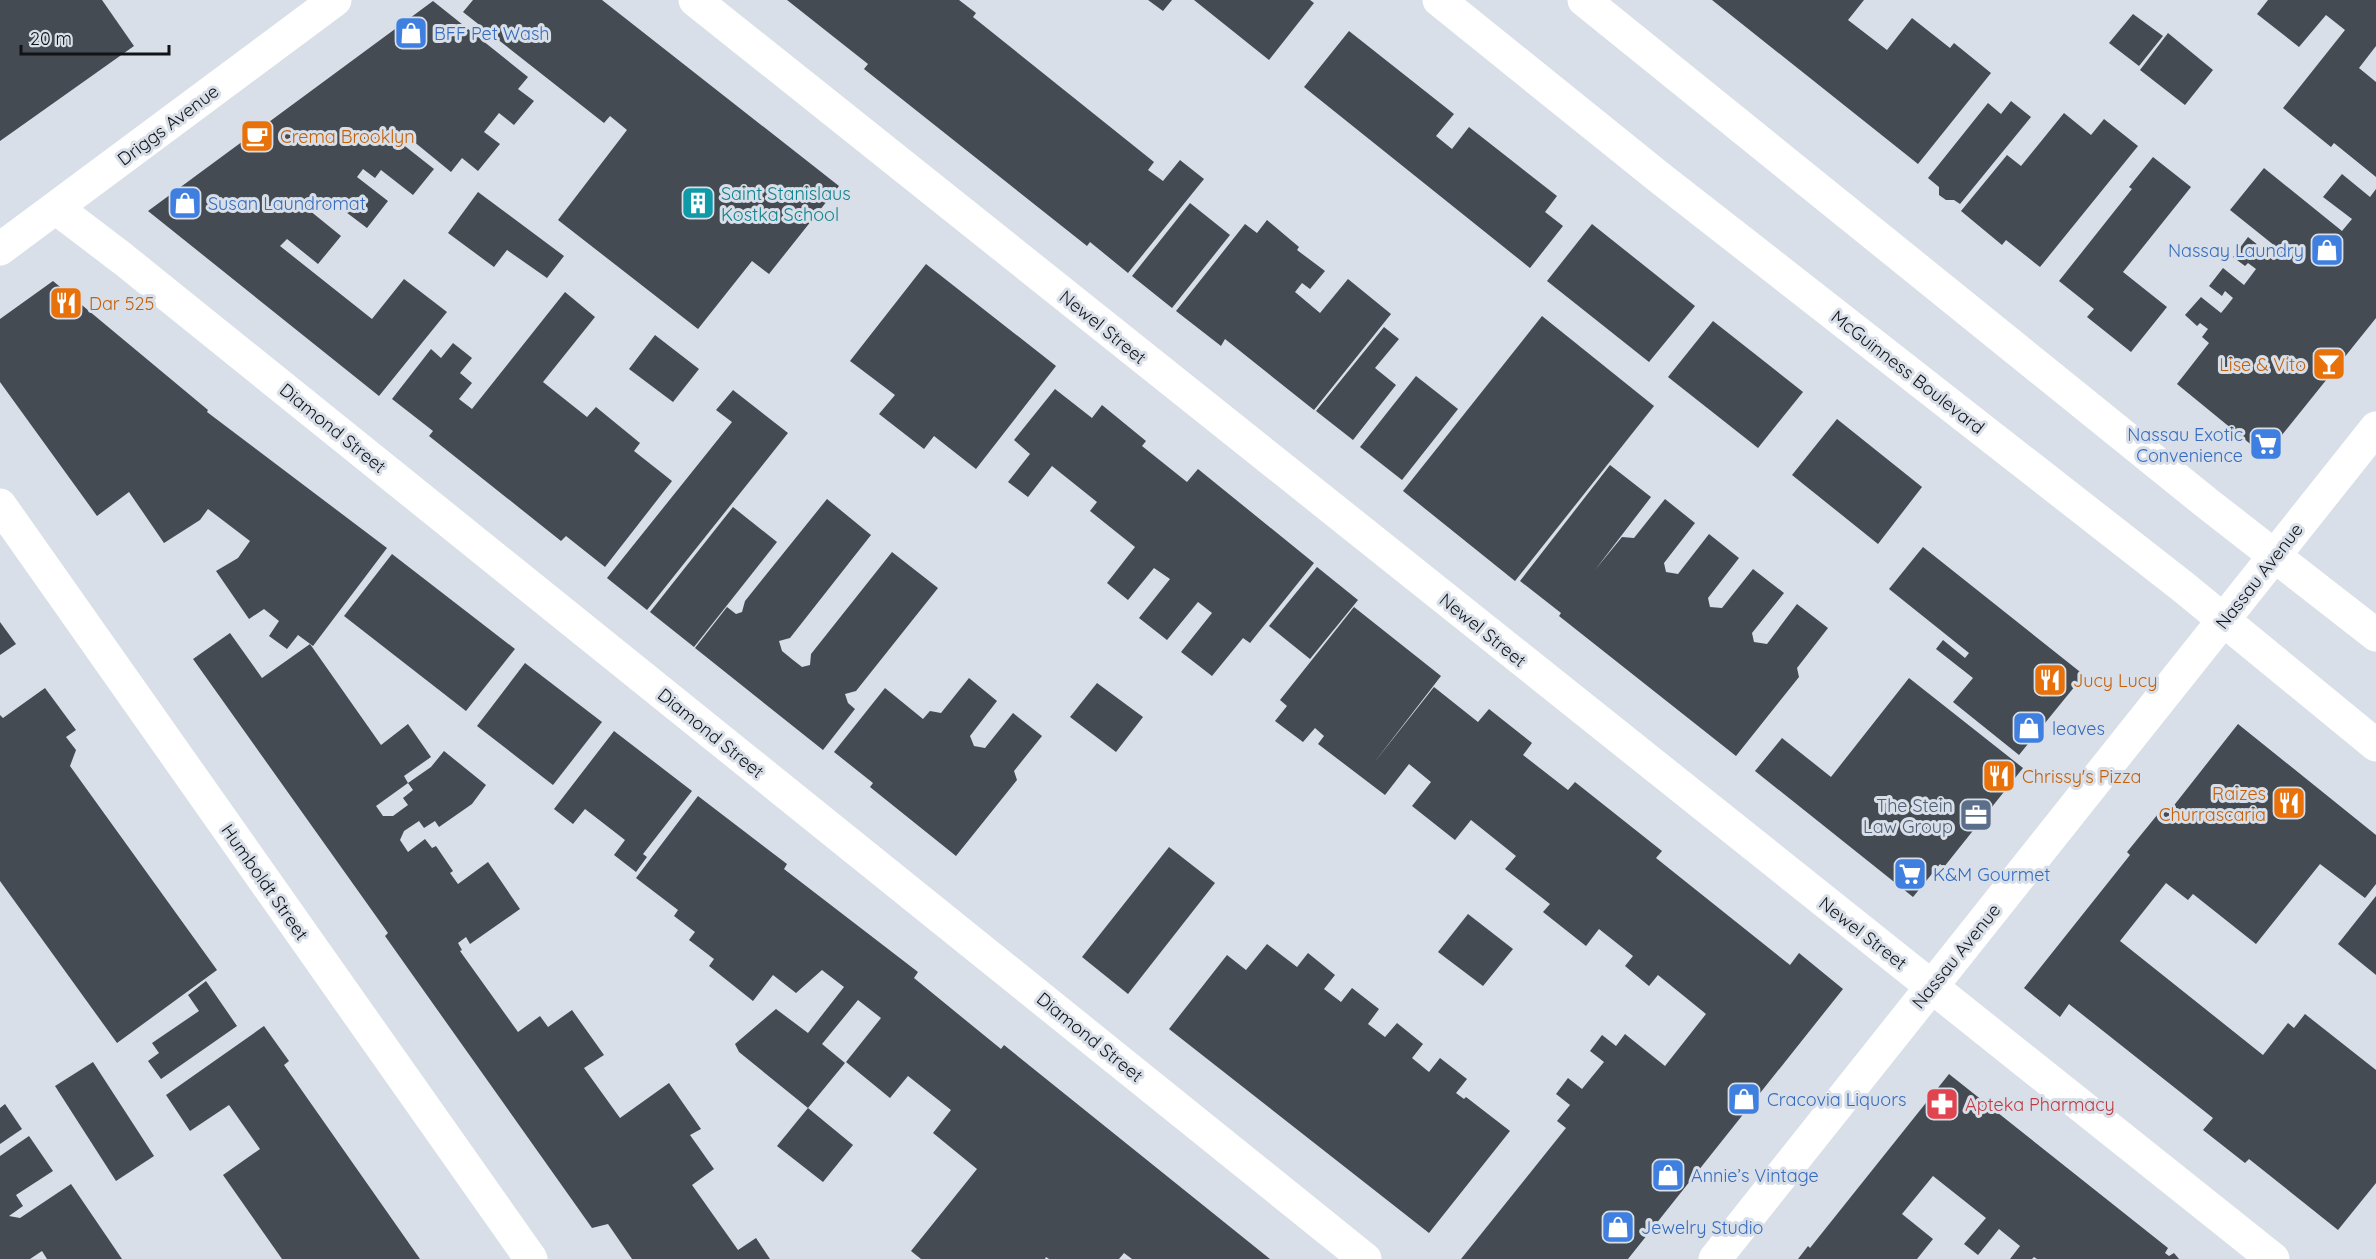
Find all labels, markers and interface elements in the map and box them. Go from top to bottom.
shop icon: BFF Pet Wash [393,15,429,51]
scale bar [21,18,170,56]
place label: BFF Pet Wash [434,22,550,45]
text: 20 m [30,27,72,50]
street label: Driggs Avenue [113,79,223,171]
cafe icon: Crema Brooklyn [239,118,275,154]
place label: Crema Brooklyn [280,125,415,148]
place label: Saint Stanislaus Kostka School [721,182,851,226]
shop icon: Susan Laundromat [167,185,203,221]
building icon: Saint Stanislaus Kostka School [680,185,716,221]
place label: Susan Laundromat [208,192,366,215]
shop icon: Nassay Laundry [2309,232,2345,268]
place label: Nassay Laundry [2168,239,2304,262]
restaurant icon: Dar 525 [48,285,84,321]
street label: Newel Street [1055,285,1151,369]
place label: Dar 525 [89,292,154,315]
street label: McGuinness Boulevard [1827,305,1989,439]
bar icon: Lise & Vito [2311,346,2347,382]
place label: Lise & Vito [2219,353,2306,376]
street label: Diamond Street [275,378,391,478]
place label: Nassau Exotic Convenience [2127,423,2243,467]
supermarket icon: Nassau Exotic Convenience [2248,426,2284,462]
street label: Nassau Avenue [2210,518,2308,634]
street label: Newel Street [1435,588,1531,672]
restaurant icon: Jucy Lucy [2032,662,2068,698]
place label: Jucy Lucy [2073,669,2157,692]
street label: Diamond Street [653,683,769,783]
shop icon: leaves [2011,710,2047,746]
place label: leaves [2052,717,2105,740]
restaurant icon: Chrissy's Pizza [1981,758,2017,794]
place label: Chrissy's Pizza [2022,765,2141,788]
place label: Raizes Churrascaria [2159,782,2266,826]
restaurant icon: Raizes Churrascaria [2271,785,2307,821]
place label: The Stein Law Group [1863,794,1953,838]
office icon: The Stein Law Group [1958,797,1994,833]
street label: Humboldt Street [216,820,314,944]
supermarket icon: K&M Gourmet [1892,856,1928,892]
place label: K&M Gourmet [1933,863,2050,886]
street label: Newel Street [1814,892,1912,974]
street label: Nassau Avenue [1907,899,2005,1013]
street label: Diamond Street [1032,987,1148,1087]
shop icon: Cracovia Liquors [1726,1081,1762,1117]
pharmacy icon: Apteka Pharmacy [1924,1086,1960,1122]
place label: Cracovia Liquors [1767,1088,1907,1111]
place label: Apteka Pharmacy [1965,1093,2115,1116]
shop icon: Annie’s Vintage [1650,1157,1686,1193]
place label: Annie’s Vintage [1691,1164,1819,1187]
shop icon: Jewelry Studio [1600,1209,1636,1245]
place label: Jewelry Studio [1641,1216,1763,1239]

